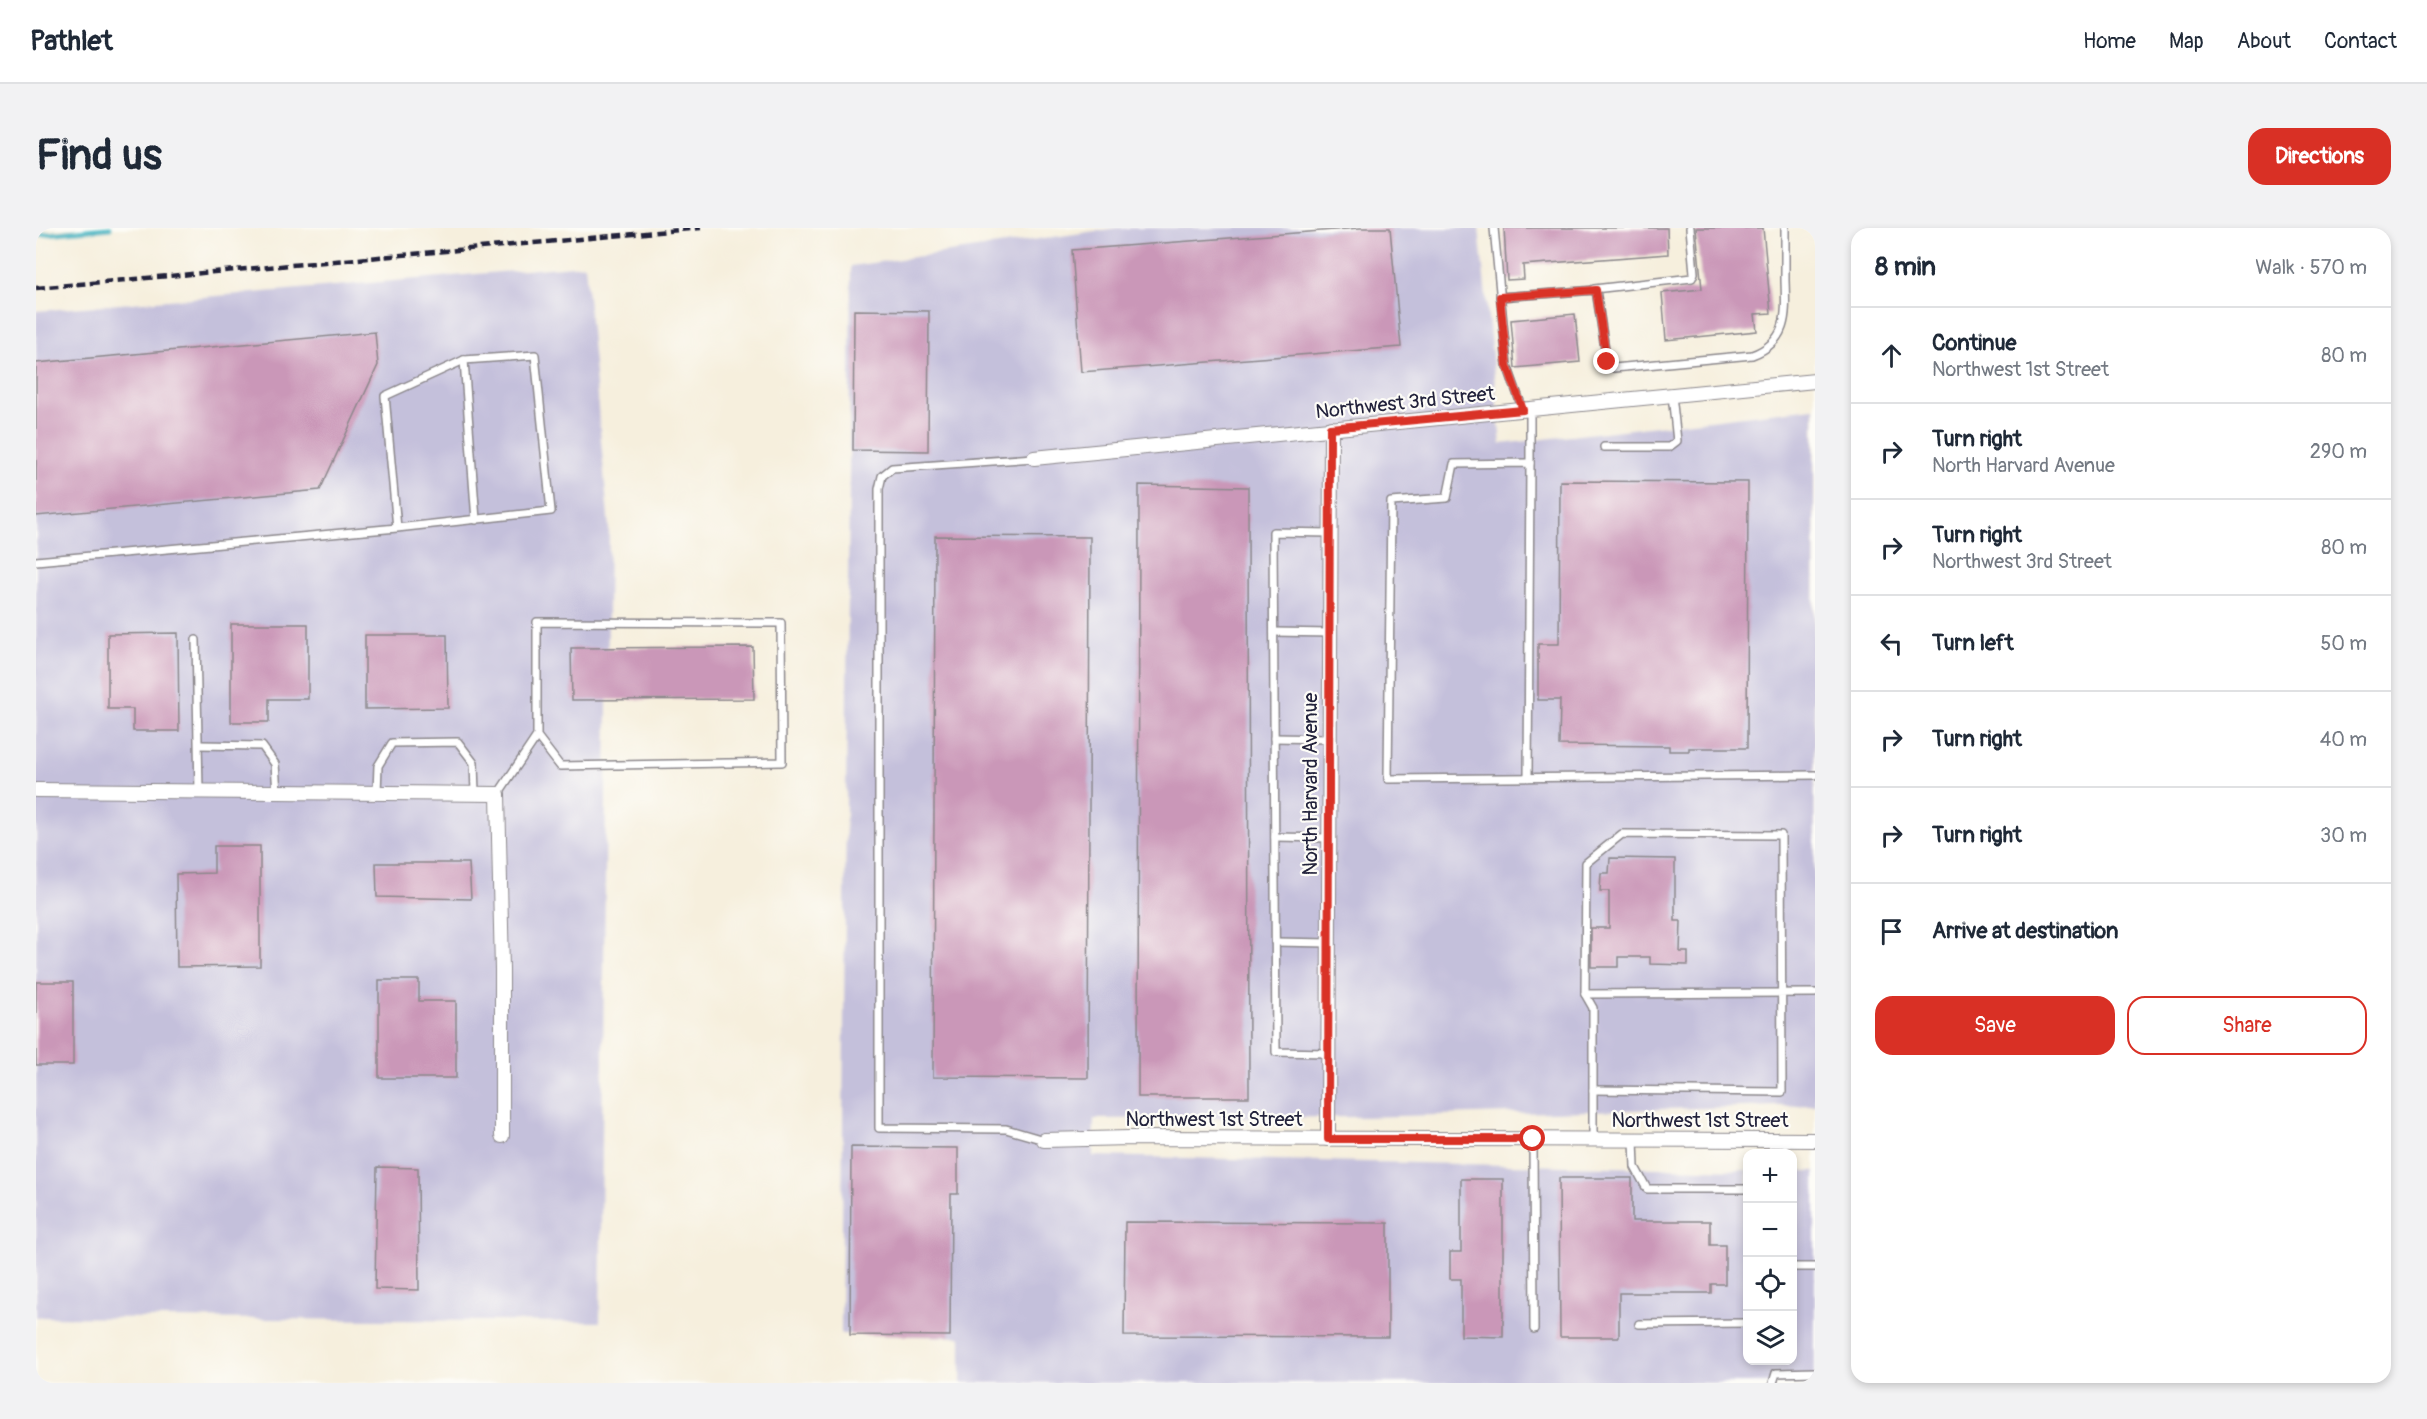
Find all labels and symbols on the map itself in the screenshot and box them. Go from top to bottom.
route end [1593,348,1619,374]
street label: Northwest 3rd Street [1314,381,1497,424]
street label: North Harvard Avenue [1298,692,1323,875]
street label: Northwest 1st Street [1126,1107,1303,1132]
street label: Northwest 1st Street [1612,1108,1789,1133]
route start [1519,1125,1545,1151]

